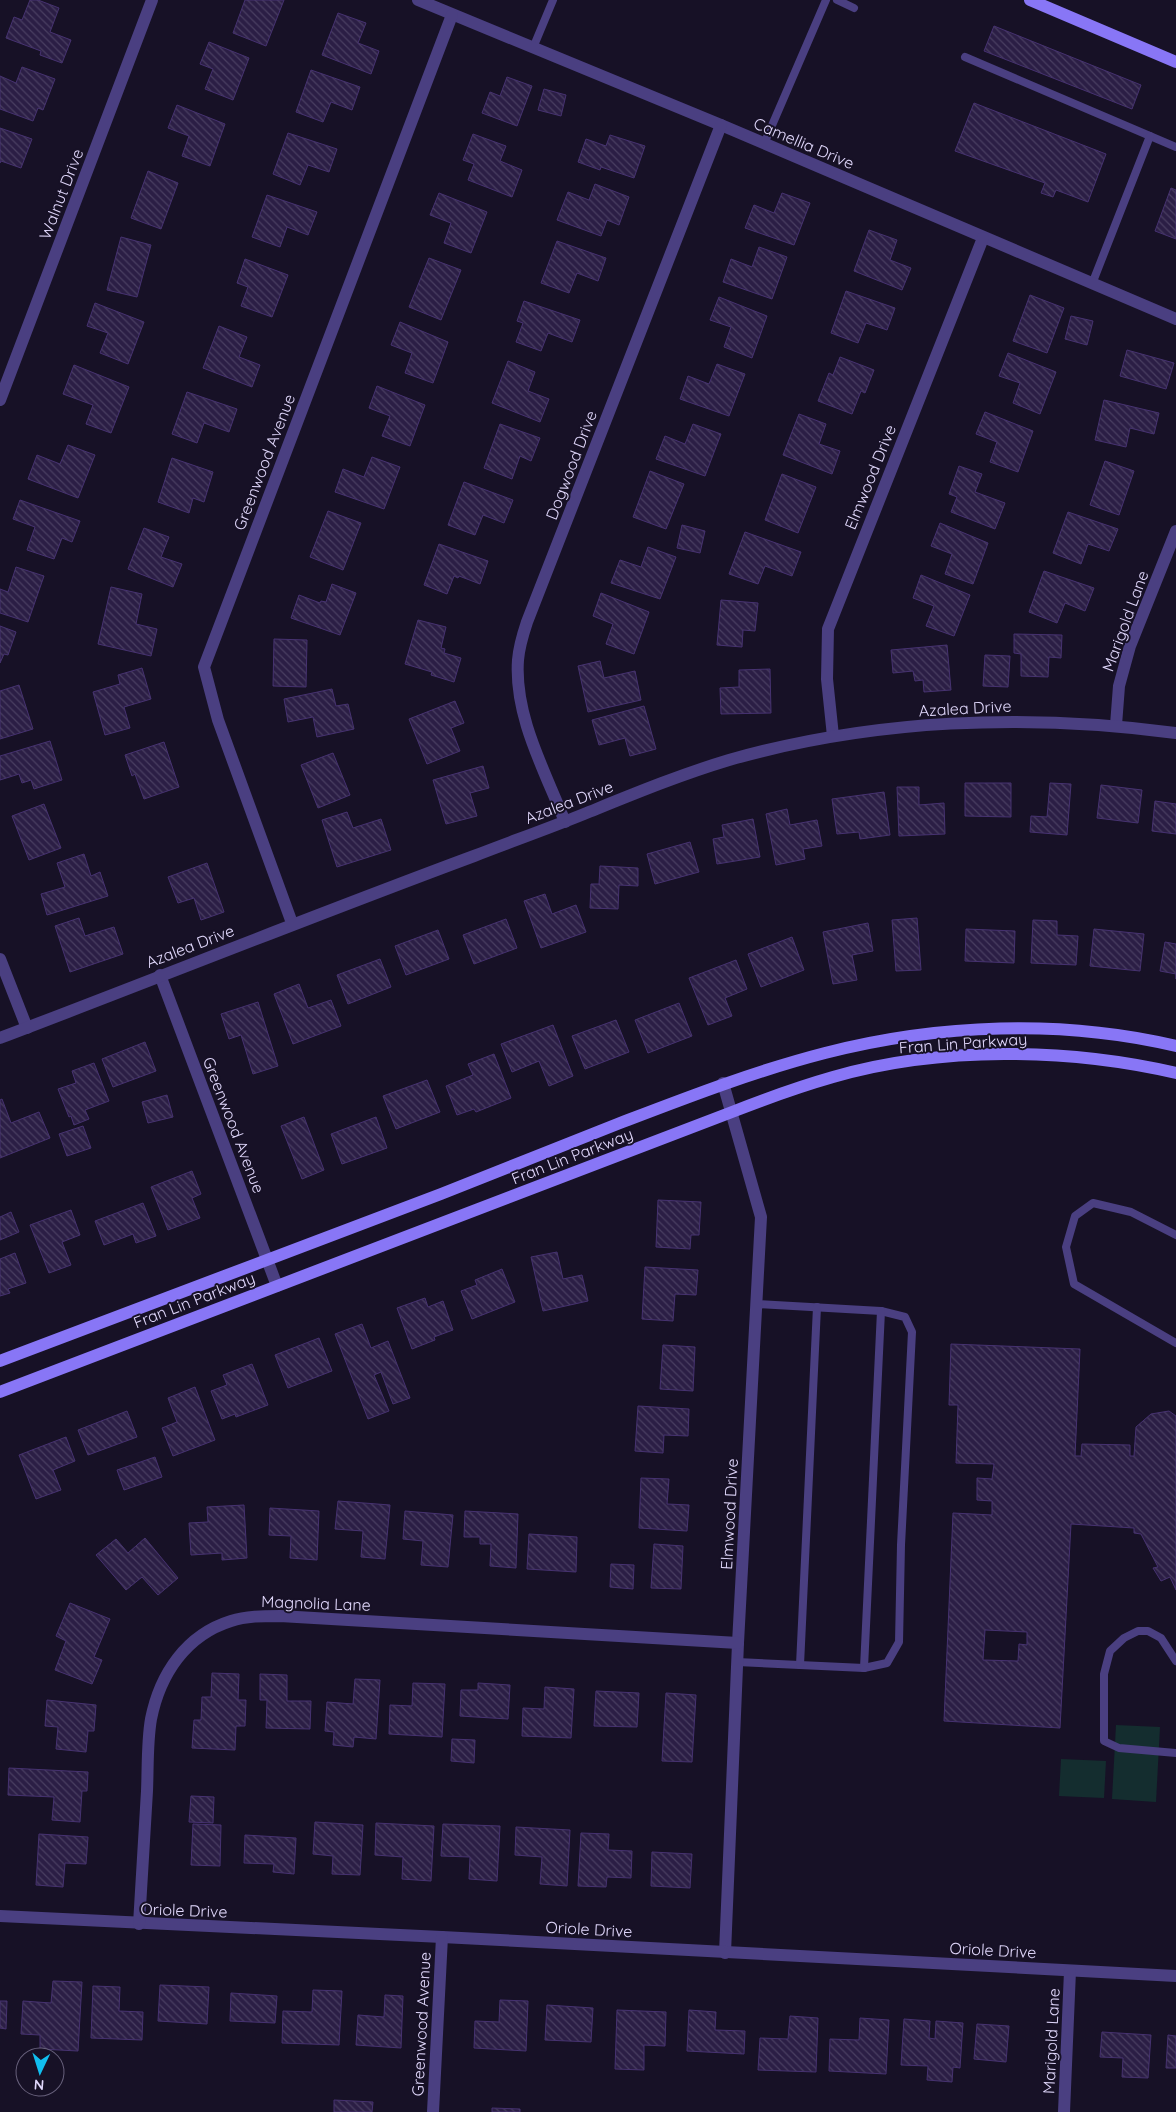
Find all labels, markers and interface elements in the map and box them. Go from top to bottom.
street label: Camellia Drive [751,113,857,173]
street label: Walnut Drive [35,146,87,242]
street label: Greenwood Avenue [229,391,299,533]
street label: Dogwood Drive [541,408,601,522]
street label: Elmwood Drive [840,422,900,532]
street label: Marigold Lane [1097,568,1153,674]
street label: Azalea Drive [918,696,1012,720]
street label: Azalea Drive [522,776,616,828]
street label: Azalea Drive [143,920,237,972]
street label: Fran Lin Parkway [898,1029,1028,1057]
street label: Greenwood Avenue [199,1054,269,1196]
street label: Fran Lin Parkway [508,1124,636,1188]
street label: Fran Lin Parkway [130,1268,258,1332]
street label: Elmwood Drive [716,1458,742,1570]
street label: Magnolia Lane [261,1591,371,1615]
street label: Oriole Drive [140,1898,228,1922]
street label: Oriole Drive [545,1917,633,1941]
street label: Oriole Drive [949,1938,1037,1962]
street label: Greenwood Avenue [407,1951,435,2097]
street label: Marigold Lane [1038,1988,1064,2094]
north arrow [15,2047,65,2097]
text: N [33,2076,45,2094]

